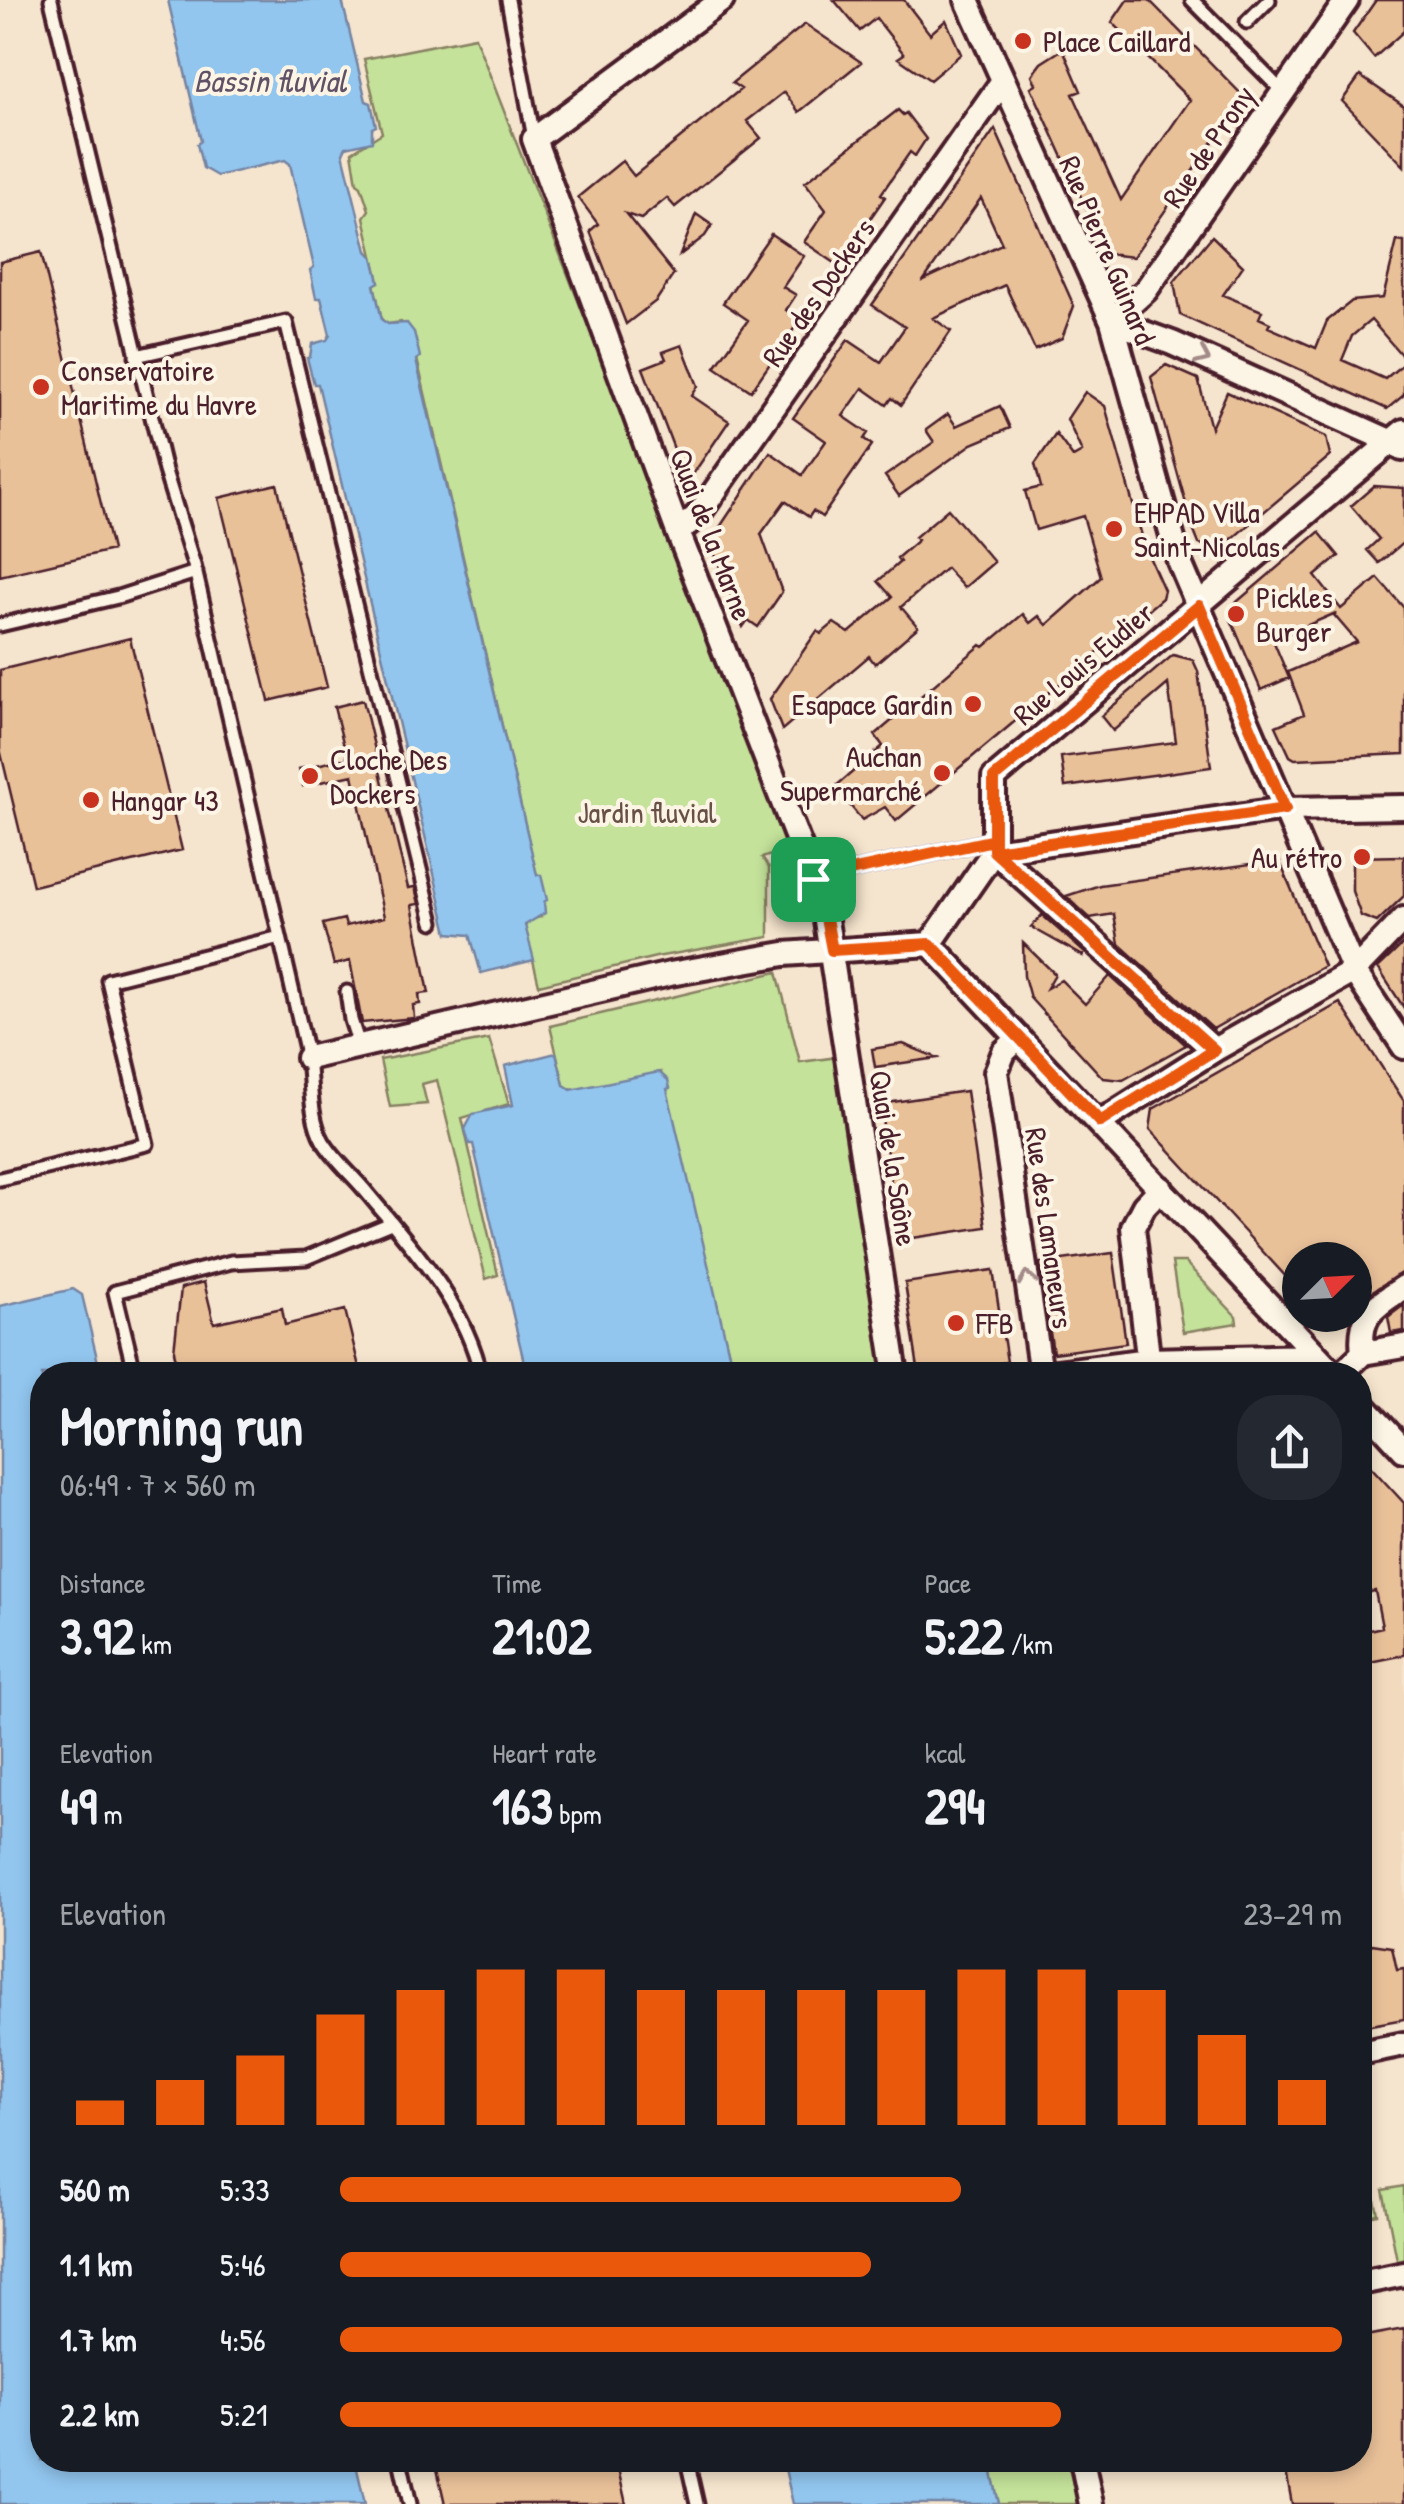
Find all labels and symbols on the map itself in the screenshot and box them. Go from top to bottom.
place label: Place Caillard [1043,21,1191,61]
marker: Place Caillard [1012,30,1034,52]
water label: Bassin fluvial [194,59,348,102]
street label: Rue de Prony [1152,77,1264,215]
street label: Rue Pierre Guinard [1050,150,1166,351]
street label: Rue des Dockers [752,210,884,374]
one-way arrow [1193,344,1211,364]
place label: Conservatoire Maritime du Havre [61,350,257,424]
marker: Conservatoire Maritime du Havre [30,376,52,398]
street label: Quai de la Marne [661,442,763,626]
place label: EHPAD Villa Saint-Nicolas [1134,492,1280,566]
marker: EHPAD Villa Saint-Nicolas [1103,518,1125,540]
place label: Pickles Burger [1256,577,1333,651]
street label: Rue Louis Eudier [1004,592,1162,734]
marker: Pickles Burger [1225,603,1247,625]
place label: Esapace Gardin [792,684,953,724]
marker: Esapace Gardin [962,693,984,715]
place label: Auchan Supermarché [780,736,922,810]
place label: Cloche Des Dockers [330,739,447,813]
marker: Auchan Supermarché [931,762,953,784]
marker: Cloche Des Dockers [299,765,321,787]
place label: Hangar 43 [111,780,219,820]
marker: Hangar 43 [80,789,102,811]
park label: Jardin fluvial [577,792,717,832]
pin [771,837,856,922]
place label: Au rétro [1251,837,1342,877]
marker: Au rétro [1351,846,1373,868]
street label: Quai de la Saône [860,1067,928,1249]
street label: Rue des Lamaneurs [1016,1125,1084,1331]
north arrow [1282,1242,1372,1332]
one-way arrow [1018,1269,1039,1286]
place label: FFB [975,1303,1014,1343]
marker: FFB [945,1312,967,1334]

